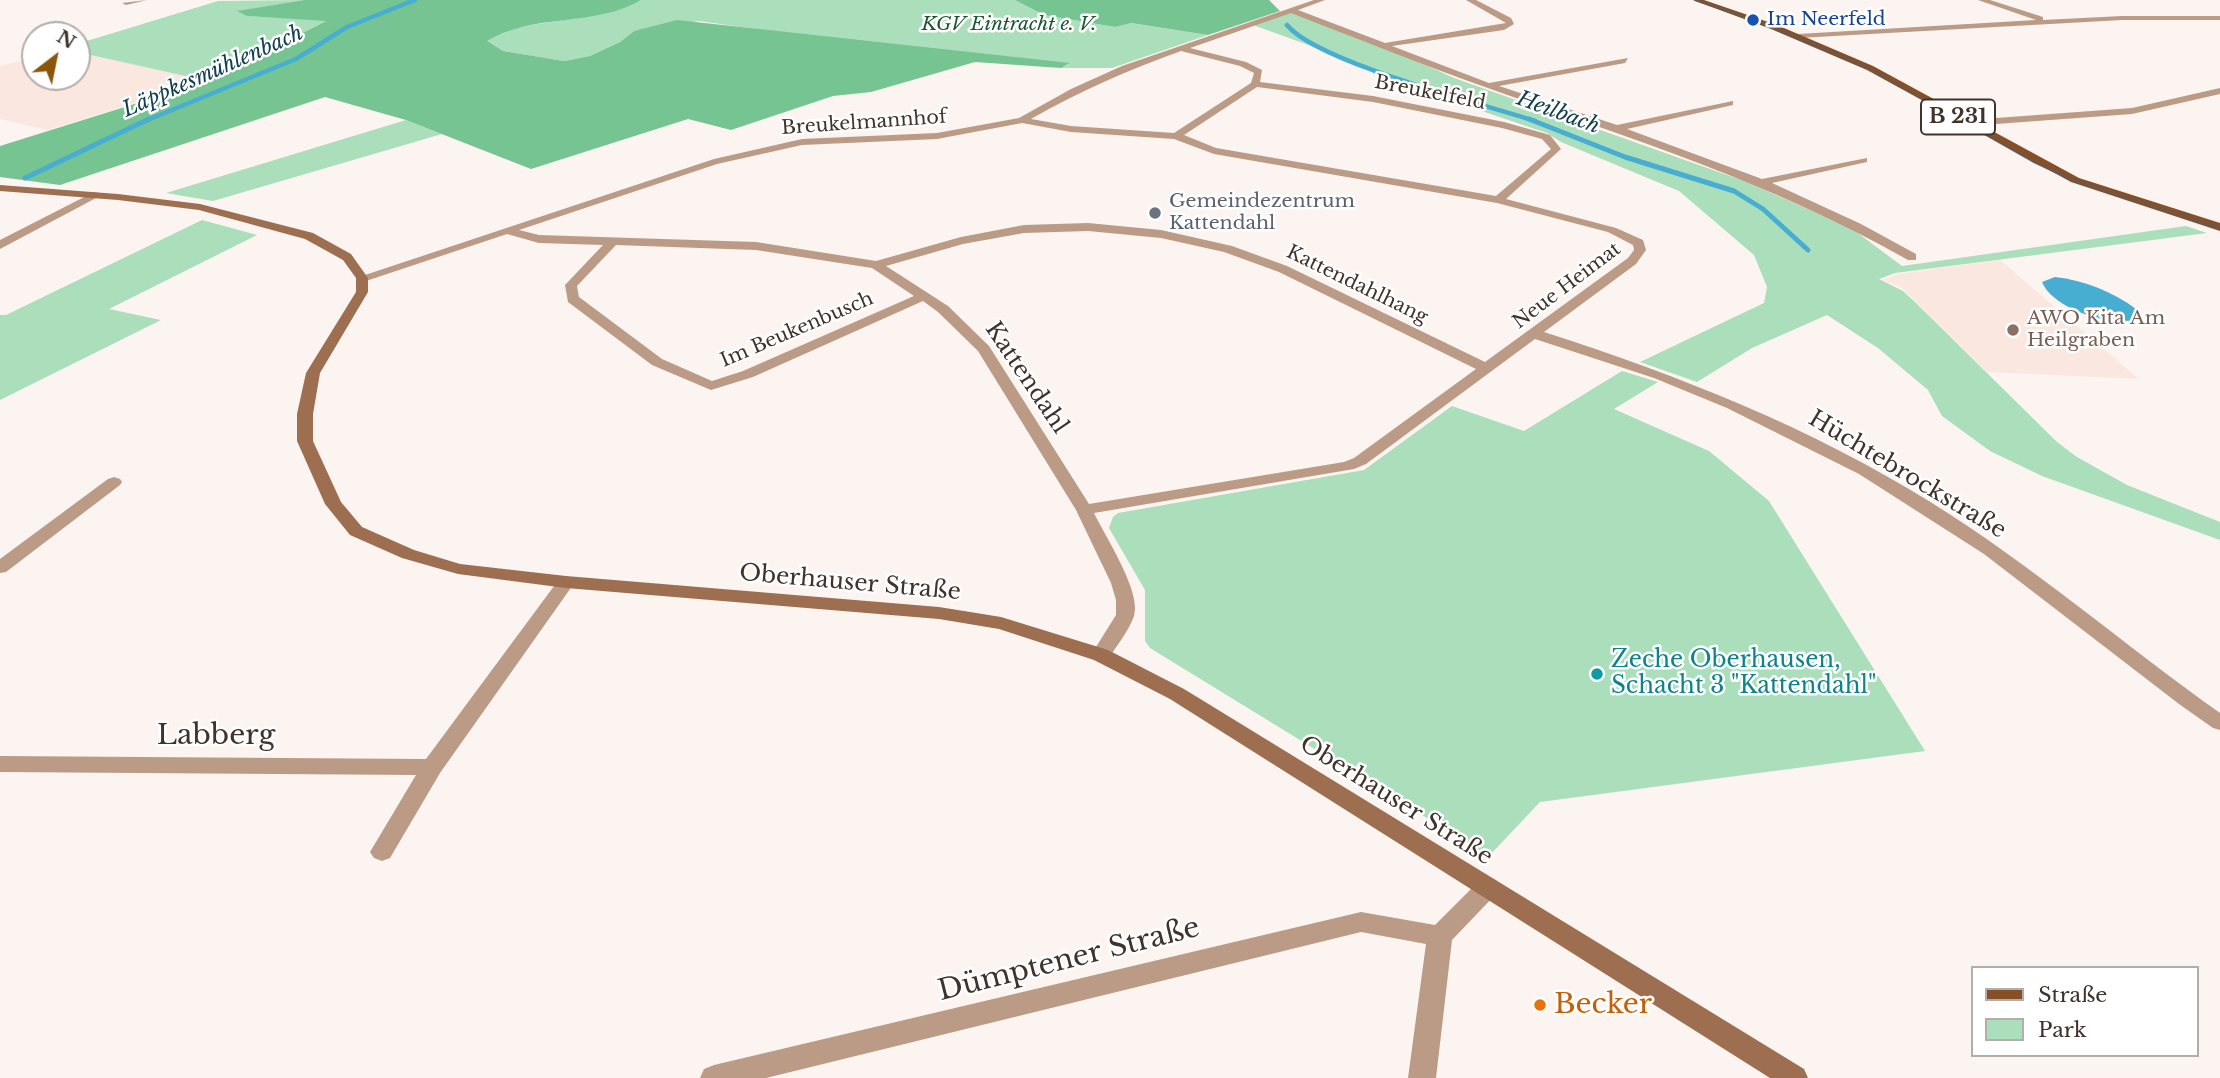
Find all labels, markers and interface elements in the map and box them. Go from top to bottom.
place label: Im Neerfeld [1767,9,1886,31]
marker: Im Neerfeld [1745,12,1761,28]
park label: KGV Eintracht e. V. [922,14,1096,36]
north arrow [21,21,91,91]
water label: Läppkesmühlenbach [119,21,307,123]
text: N [53,25,80,54]
street label: Breukelfeld [1373,71,1487,115]
water label: Heilbach [1513,86,1603,140]
road number: B 231 [1921,100,1995,134]
street label: Breukelmannhof [781,106,947,140]
place label: Gemeindezentrum Kattendahl [1169,191,1355,235]
marker: Gemeindezentrum Kattendahl [1147,205,1163,221]
street label: Neue Heimat [1509,238,1625,334]
street label: Kattendahlhang [1283,241,1431,329]
street label: Im Beukenbusch [717,287,877,373]
place label: AWO Kita Am Heilgraben [2027,308,2165,352]
street label: Kattendahl [979,317,1073,439]
marker: AWO Kita Am Heilgraben [2005,322,2021,338]
street label: Hüchtebrockstraße [1803,405,2011,545]
street label: Oberhauser Straße [738,560,962,606]
place label: Zeche Oberhausen, Schacht 3 "Kattendahl" [1611,647,1876,701]
marker: Zeche Oberhausen, Schacht 3 "Kattendahl" [1589,666,1605,682]
street label: Labberg [157,719,275,753]
street label: Oberhauser Straße [1294,730,1498,872]
street label: Dümptener Straße [935,911,1203,1009]
legend [1972,966,2199,1057]
text: Straße [2038,982,2107,1008]
place label: Becker [1554,988,1652,1022]
marker: Becker [1532,997,1548,1013]
text: Park [2038,1017,2087,1043]

